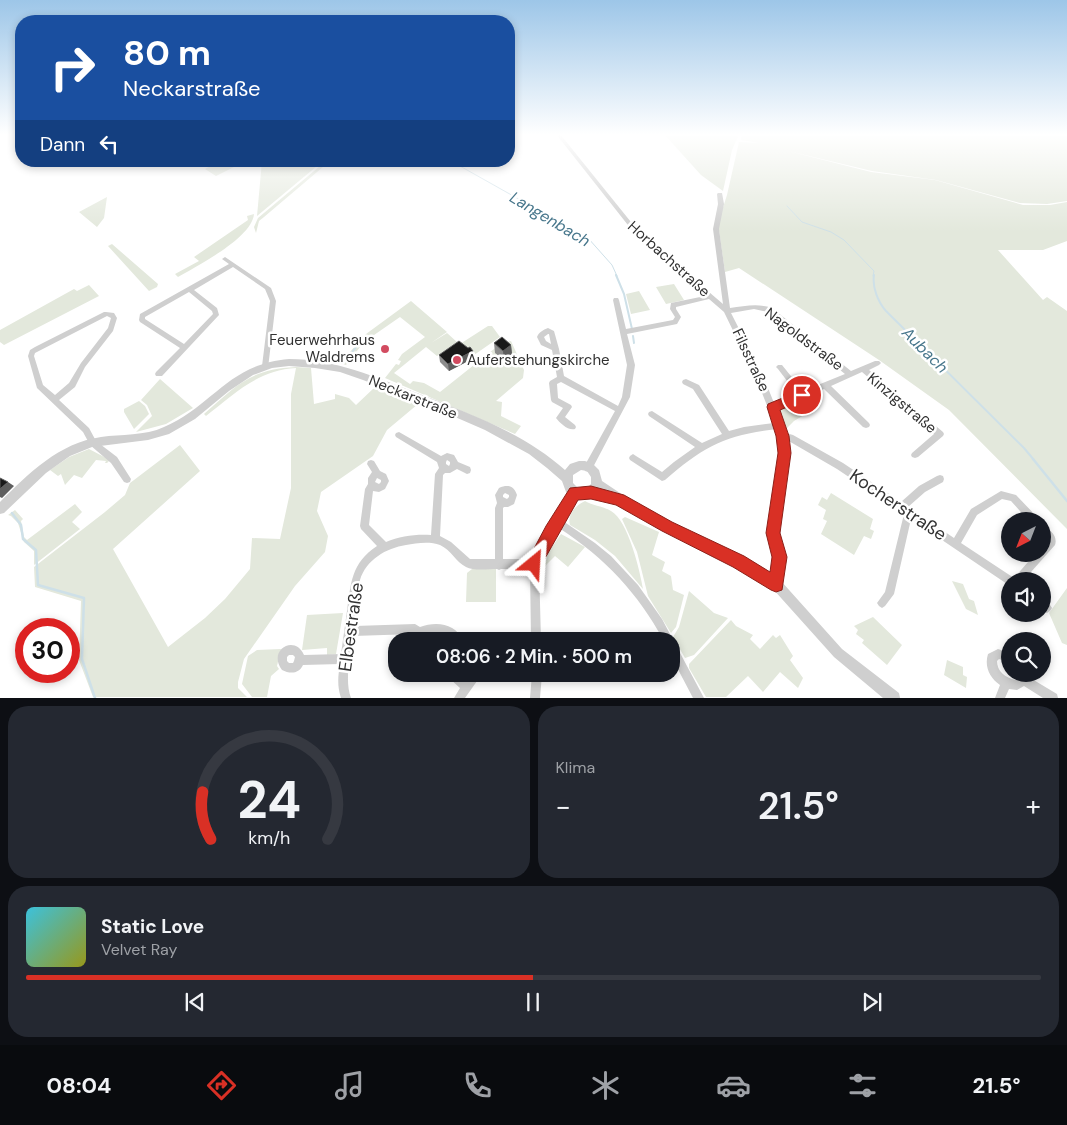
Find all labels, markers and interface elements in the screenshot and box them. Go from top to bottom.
text: 80 m [123,30,211,76]
icon: right [40,35,105,100]
text: Neckarstraße [123,74,260,103]
icon: left [95,130,123,158]
text: Dann [40,132,85,157]
water label: Langenbach [506,187,594,251]
street label: Horbachstraße [624,217,714,301]
street label: Nagoldstraße [761,303,847,375]
water label: Aubach [897,322,952,377]
street label: Filsstraße [728,325,774,395]
place label: Feuerwehrhaus Waldrems [269,330,375,367]
marker: Feuerwehrhaus Waldrems [379,343,391,355]
place label: Auferstehungskirche [467,350,610,370]
marker: Auferstehungskirche [451,354,463,366]
street label: Kinzigstraße [863,368,941,438]
street label: Neckarstraße [366,370,460,424]
pin [781,374,823,416]
icon: arrive [788,381,816,409]
street label: Kocherstraße [845,464,951,546]
north arrow [1001,512,1051,562]
map controls [1001,512,1051,682]
position arrow [507,537,559,589]
button: sound [1001,572,1051,622]
street label: Elbestraße [333,581,369,673]
speed limit sign: 30 [15,618,80,683]
button: search [1001,632,1051,682]
text: 08:06 · 2 Min. · 500 m [436,644,632,669]
text: Klima [556,757,595,778]
text: 24 [237,766,300,834]
text: 21.5° [758,781,839,831]
text: − [556,788,571,825]
text: + [1026,788,1041,825]
text: km/h [248,826,290,850]
text: Static Love [101,914,204,939]
text: Velvet Ray [101,939,177,960]
icon: previous [181,988,209,1016]
icon: pause [519,988,547,1016]
icon: next [858,988,886,1016]
icon: directions [204,1068,239,1103]
icon: music [332,1068,367,1103]
icon: phone [460,1068,495,1103]
icon: climate [588,1068,623,1103]
icon: car [716,1068,751,1103]
icon: filters [845,1068,880,1103]
text: 08:04 [47,1071,111,1100]
text: 21.5° [973,1071,1020,1100]

